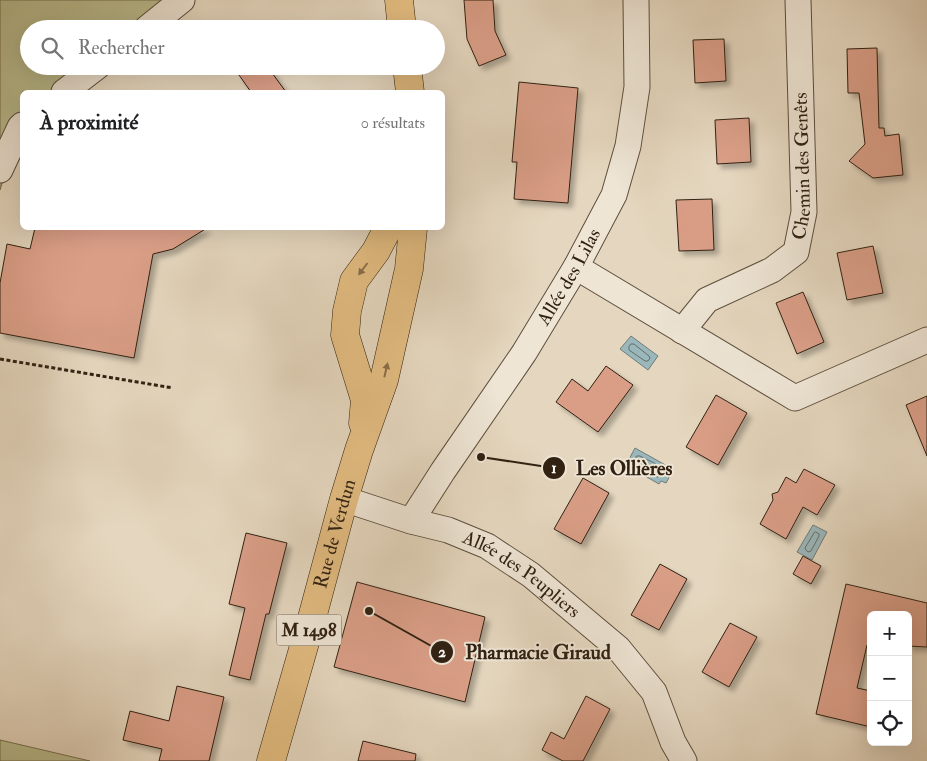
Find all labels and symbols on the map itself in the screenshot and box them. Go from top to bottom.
street label: Chemin des Genêts [787,92,817,242]
street label: Allée des Lilas [531,224,606,330]
one-way arrow [358,262,368,276]
one-way arrow [382,363,390,378]
callout: Les Ollières [541,451,683,486]
text: Les Ollières [576,456,672,481]
text: 1 [551,459,557,478]
street label: Rue de Verdun [308,476,361,591]
street label: Allée des Peupliers [458,525,585,623]
road number: M 1498 [276,614,342,646]
callout: Pharmacie Giraud [430,634,620,669]
text: Pharmacie Giraud [465,640,611,665]
text: 2 [438,643,446,662]

